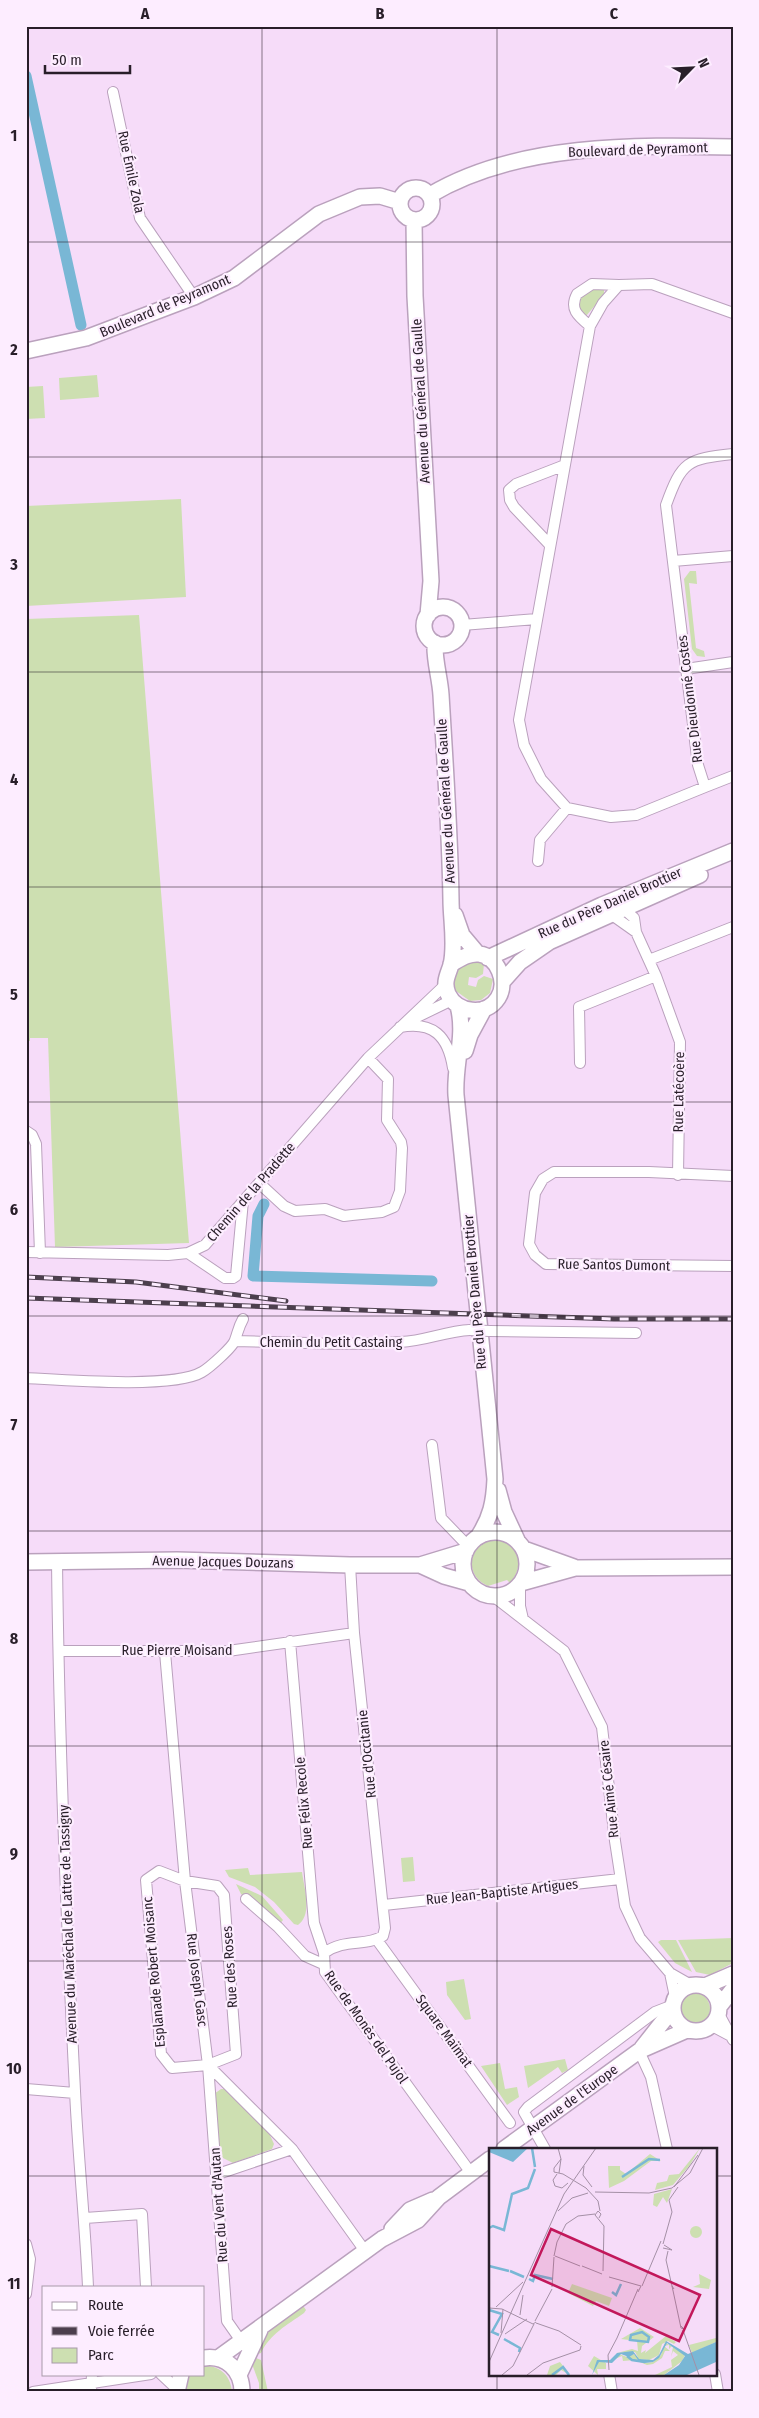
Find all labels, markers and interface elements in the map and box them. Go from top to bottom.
text: A [140,4,150,23]
text: B [376,4,385,23]
text: C [610,4,619,23]
scale bar [45,42,130,74]
north arrow [666,42,716,92]
text: 50 m [52,51,82,69]
text: N [694,56,713,70]
text: 1 [11,126,17,145]
street label: Rue Émile Zola [114,129,149,215]
street label: Boulevard de Peyramont [568,139,709,161]
street label: Boulevard de Peyramont [97,271,233,341]
street label: Avenue du Général de Gaulle [408,318,434,484]
text: 2 [9,340,18,359]
text: 3 [9,555,18,574]
street label: Rue Dieudonné Costes [674,634,706,764]
street label: Avenue du Général de Gaulle [433,718,459,884]
text: 4 [10,770,18,789]
street label: Rue du Père Daniel Brottier [536,864,685,942]
text: 5 [10,985,18,1004]
street label: Rue Latécoère [670,1051,688,1133]
street label: Chemin de la Pradette [203,1139,299,1245]
text: 6 [10,1200,18,1219]
street label: Rue du Père Daniel Brottier [460,1214,490,1370]
street label: Rue Santos Dumont [557,1256,671,1274]
street label: Chemin du Petit Castaing [260,1334,403,1351]
text: 7 [11,1415,18,1434]
street label: Avenue Jacques Douzans [152,1552,294,1572]
text: 8 [10,1629,19,1648]
street label: Rue Pierre Moisand [122,1642,232,1659]
street label: Rue d'Occitanie [354,1709,380,1799]
street label: Rue Aimé Césaire [595,1739,623,1839]
street label: Rue Félix Recole [292,1756,316,1850]
street label: Avenue du Maréchal de Lattre de Tassigny [55,1804,81,2044]
text: 9 [10,1844,18,1863]
street label: Rue Jean-Baptiste Artigues [425,1876,579,1908]
street label: Esplanade Robert Moisanc [139,1896,169,2048]
street label: Rue des Roses [219,1925,241,2009]
street label: Rue Joseph Gasc [183,1932,211,2028]
street label: Rue de Monès del Pujol [321,1967,412,2087]
street label: Square Maïmat [412,1991,476,2071]
text: 10 [6,2059,22,2078]
street label: Avenue de l'Europe [523,2061,621,2139]
street label: Rue du Vent d'Autan [206,2147,232,2263]
inset map [489,2148,716,2376]
text: 11 [7,2274,21,2293]
legend [42,2286,205,2376]
text: Route [88,2296,124,2314]
text: Voie ferrée [88,2322,155,2340]
text: Parc [88,2346,114,2364]

